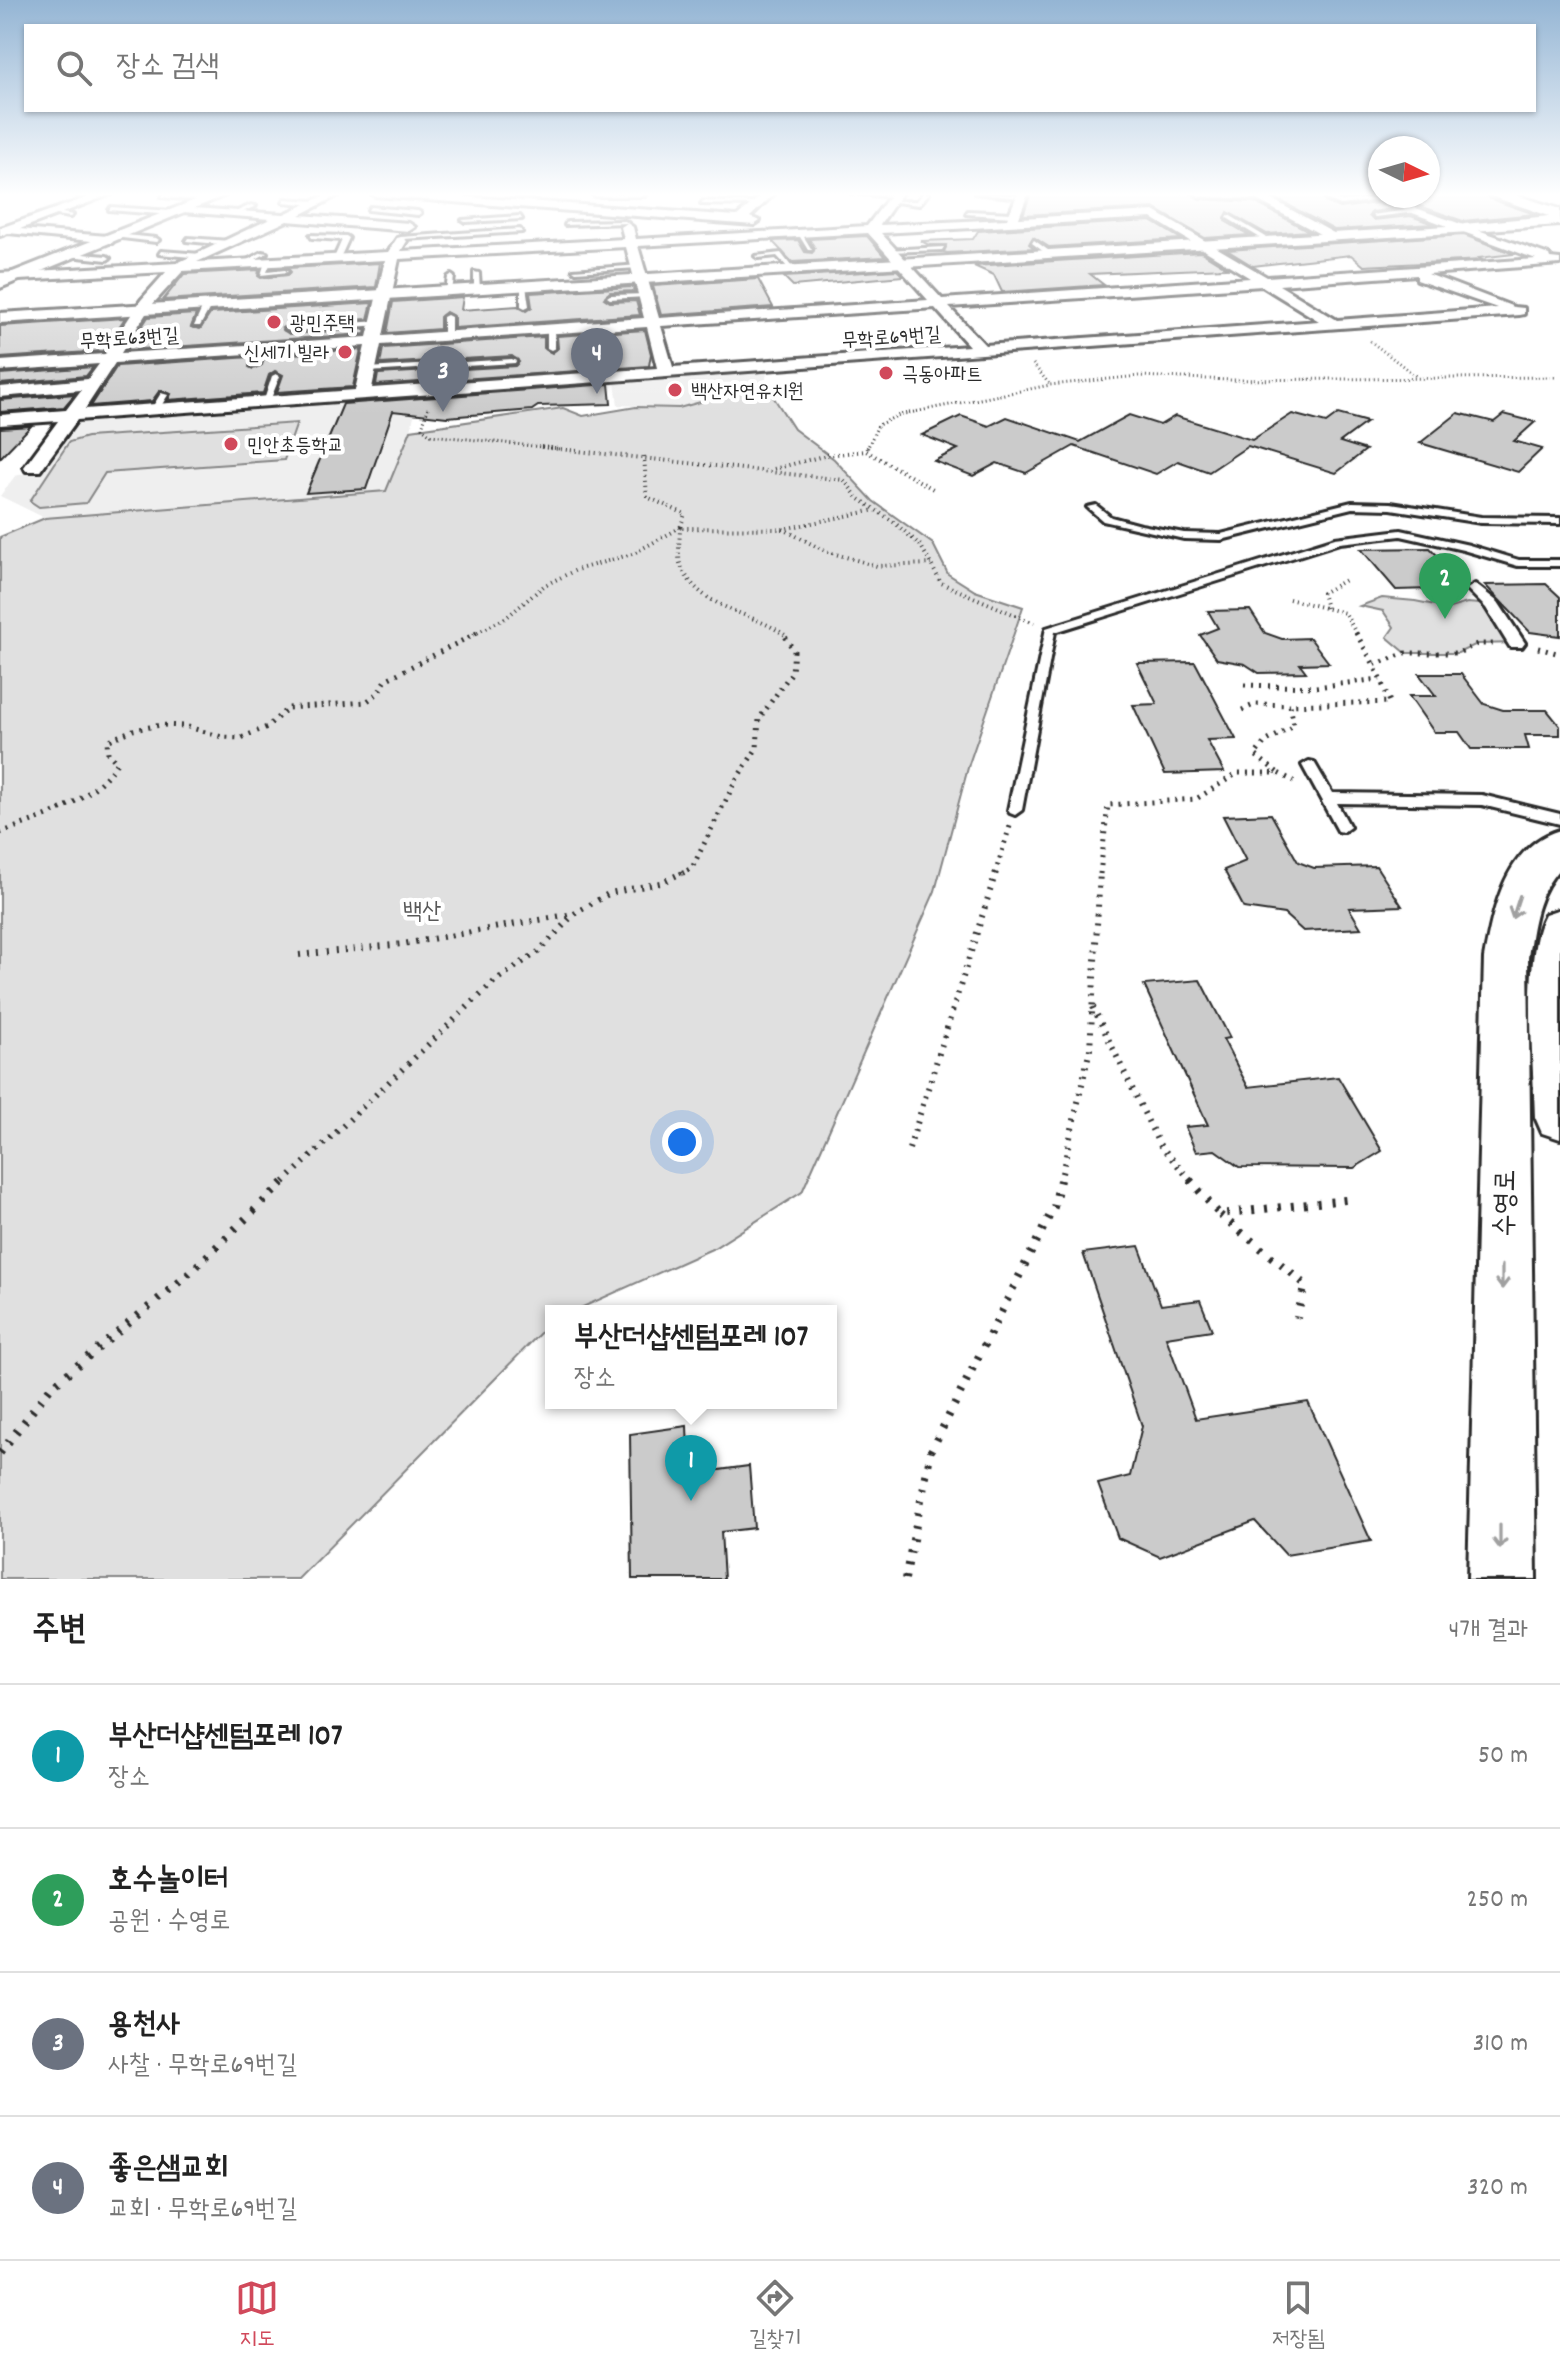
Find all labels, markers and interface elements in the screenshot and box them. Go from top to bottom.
search box [24,24,1536,112]
icon: search [52,46,96,90]
text: 장소 검색 [116,47,219,90]
north arrow [1368,136,1440,208]
place label: 광민주택 [290,311,354,339]
marker: 광민주택 [265,313,283,331]
street label: 무학로69번길 [841,322,942,356]
street label: 무학로63번길 [79,323,180,357]
pin: 4 [571,328,623,394]
place label: 신세기 빌라 [244,341,329,369]
marker: 신세기 빌라 [336,343,354,361]
pin: 3 [417,346,469,412]
place label: 극동아파트 [902,362,982,390]
marker: 극동아파트 [877,364,895,382]
place label: 백산자연유치원 [691,379,804,407]
marker: 백산자연유치원 [666,381,684,399]
place label: 민안초등학교 [247,433,344,461]
marker: 민안초등학교 [222,435,240,453]
pin: 2 [1419,553,1471,619]
one-way arrow [1508,894,1523,919]
park label: 백산 [403,896,441,930]
your location [662,1122,702,1162]
street label: 수영로 [1487,1169,1529,1237]
one-way arrow [1494,1263,1510,1290]
popup [545,1305,837,1409]
text: 부산더샵센텀포레 107 [574,1318,808,1361]
text: 장소 [574,1361,616,1398]
pin: 1 [665,1435,717,1501]
one-way arrow [1492,1523,1508,1550]
text: 주변 [32,1607,87,1656]
text: 4개 결과 [1448,1613,1528,1650]
text: 부산더샵센텀포레 107 [108,1717,342,1760]
text: 1 [55,1738,61,1775]
text: 50 m [1478,1738,1528,1775]
text: 장소 [108,1760,150,1797]
text: 호수놀이터 [108,1861,229,1904]
text: 2 [52,1882,64,1919]
text: 250 m [1467,1882,1528,1919]
text: 공원 · 수영로 [108,1904,230,1941]
text: 용천사 [108,2005,180,2048]
text: 3 [52,2026,64,2063]
text: 310 m [1473,2026,1528,2063]
text: 사찰 · 무학로69번길 [108,2048,297,2085]
text: 좋은샘교회 [108,2149,229,2192]
text: 4 [53,2170,63,2207]
text: 320 m [1467,2170,1528,2207]
text: 교회 · 무학로69번길 [108,2192,297,2229]
tab: 지도 [235,2276,279,2356]
tab: 길찾기 [749,2276,802,2356]
tab: 저장됨 [1272,2276,1325,2356]

